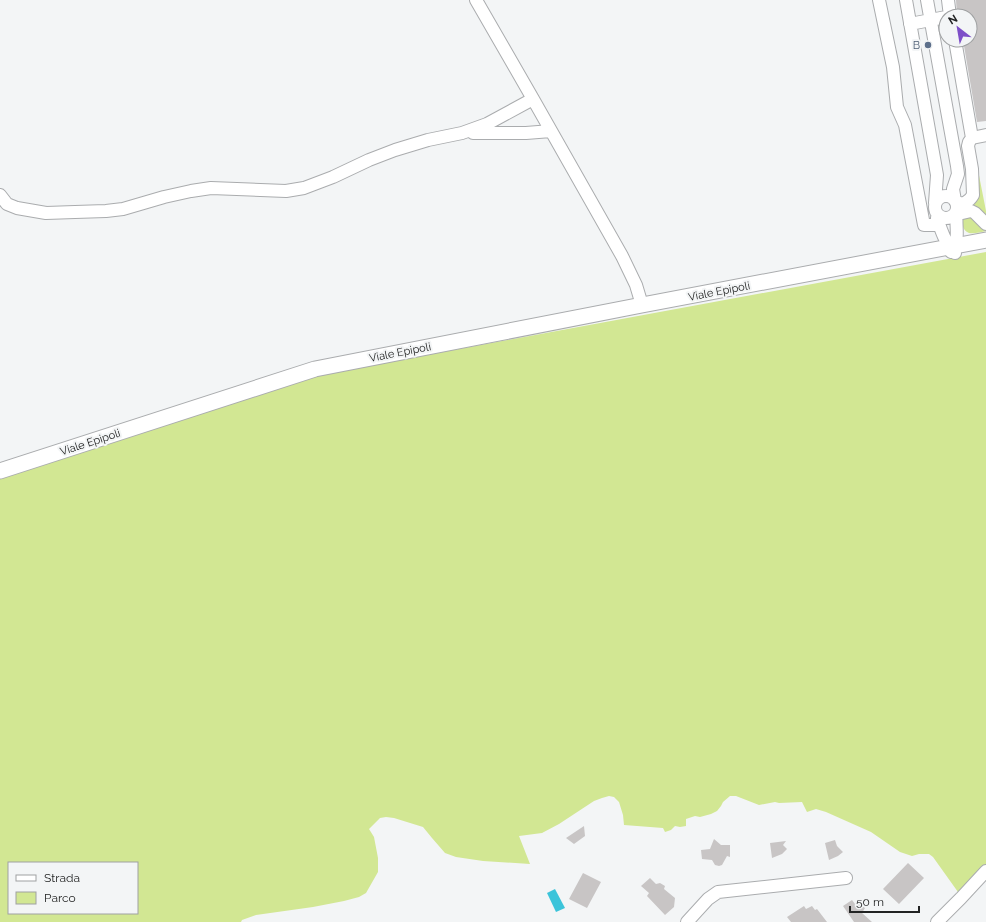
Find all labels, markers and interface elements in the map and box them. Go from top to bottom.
north arrow [938,8,978,48]
text: N [946,12,960,28]
place label: B [913,39,920,52]
marker: B [923,40,933,50]
street label: Viale Epipoli [687,279,751,304]
street label: Viale Epipoli [368,340,432,365]
street label: Viale Epipoli [58,427,122,458]
legend [8,862,138,914]
text: Strada [44,871,80,885]
scale bar [850,888,919,914]
text: Parco [44,891,76,905]
text: 50 m [856,895,884,909]

